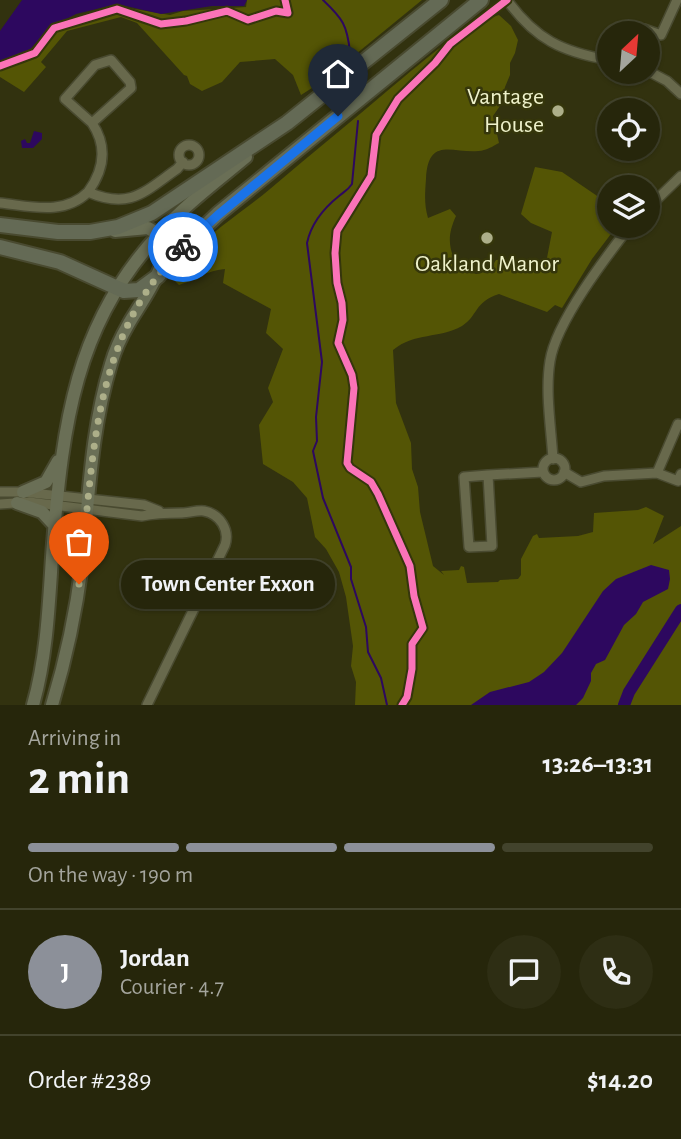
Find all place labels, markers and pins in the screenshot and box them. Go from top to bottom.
pin [308,44,368,116]
place label: Vantage House [467,85,544,137]
marker: Vantage House [550,103,566,119]
marker: Oakland Manor [479,230,495,246]
place label: Oakland Manor [415,252,559,276]
pin [49,512,109,584]
callout: Town Center Exxon [121,560,334,608]

